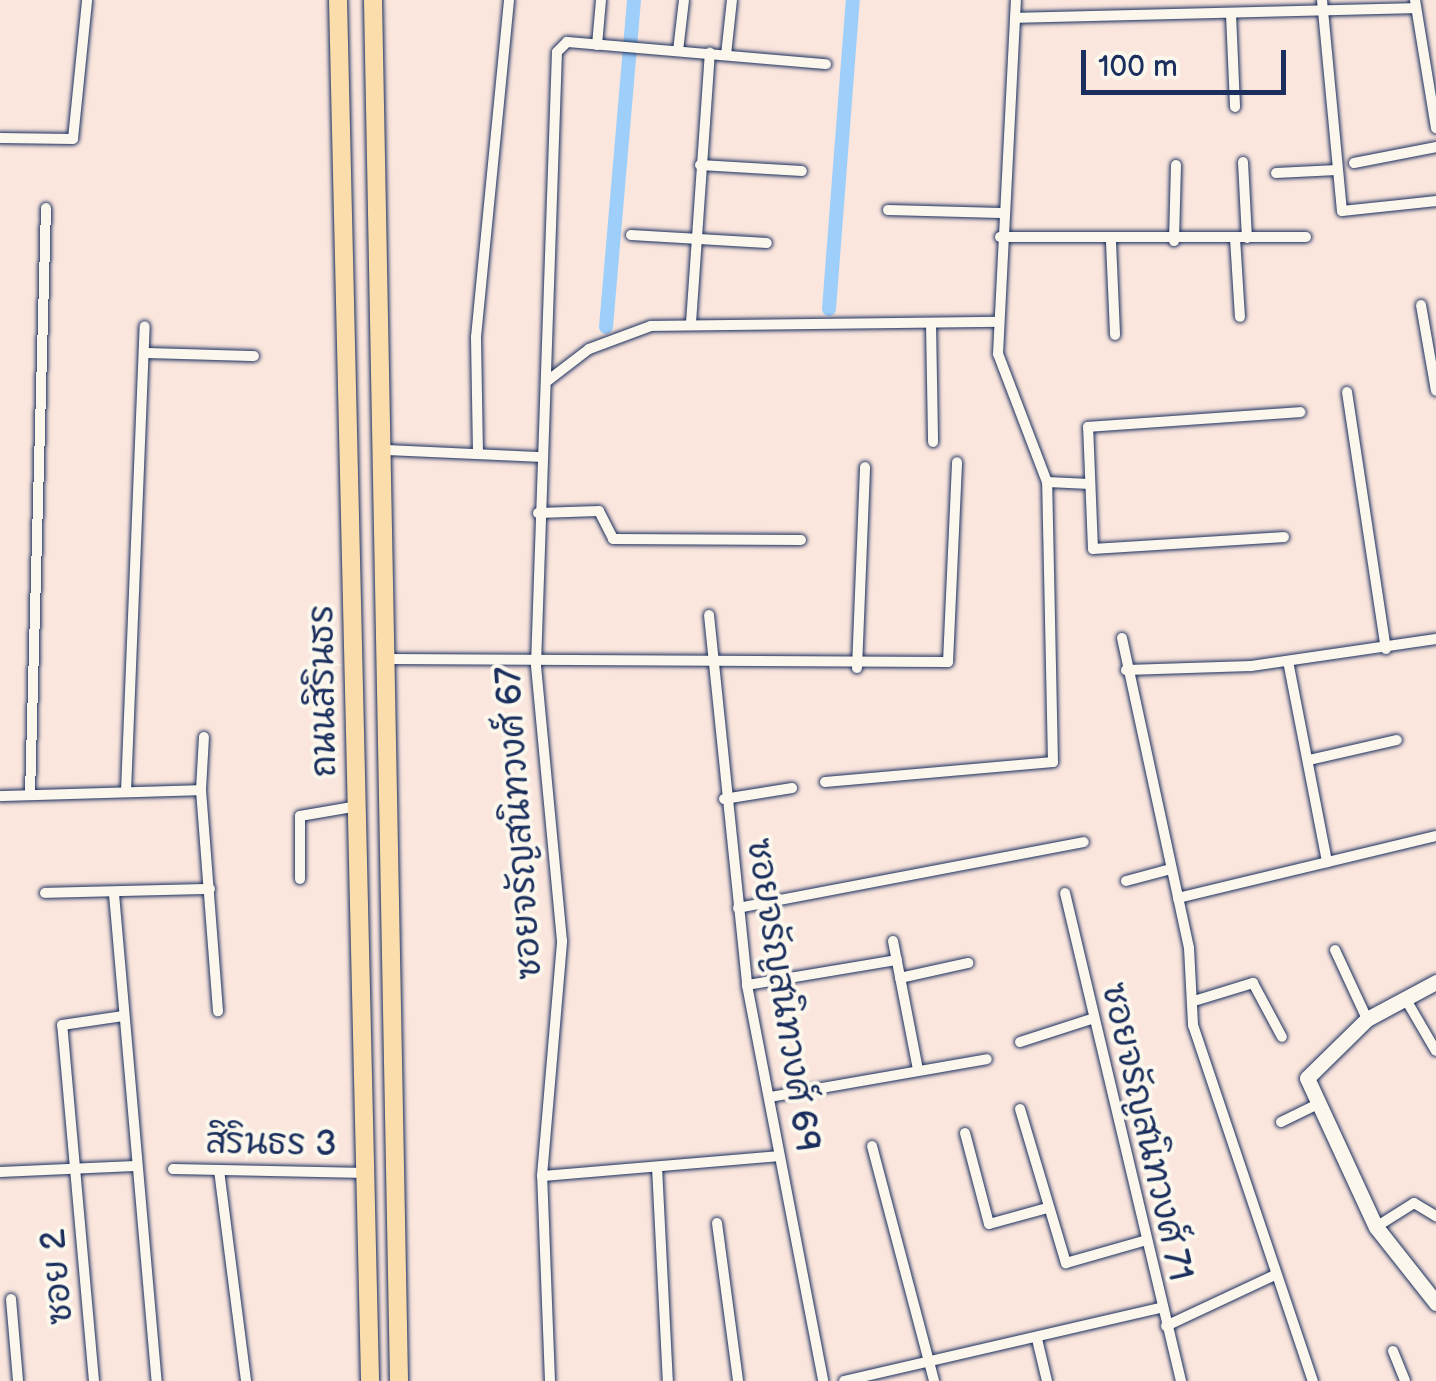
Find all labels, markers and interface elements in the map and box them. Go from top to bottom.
scale bar [1086,30,1291,92]
text: 100 m [1098,49,1178,85]
street label: ถนนสิรินธร [301,604,347,778]
street label: ซอยจรัญสนิทวงศ์ 67 [488,665,552,981]
street label: ซอยจรัญสนิทวงศ์ 69 [736,835,828,1155]
street label: ซอยจรัญสนิทวงศ์ 71 [1091,978,1201,1286]
street label: สิรินธร 3 [205,1122,337,1166]
street label: ซอย 2 [33,1228,83,1326]

